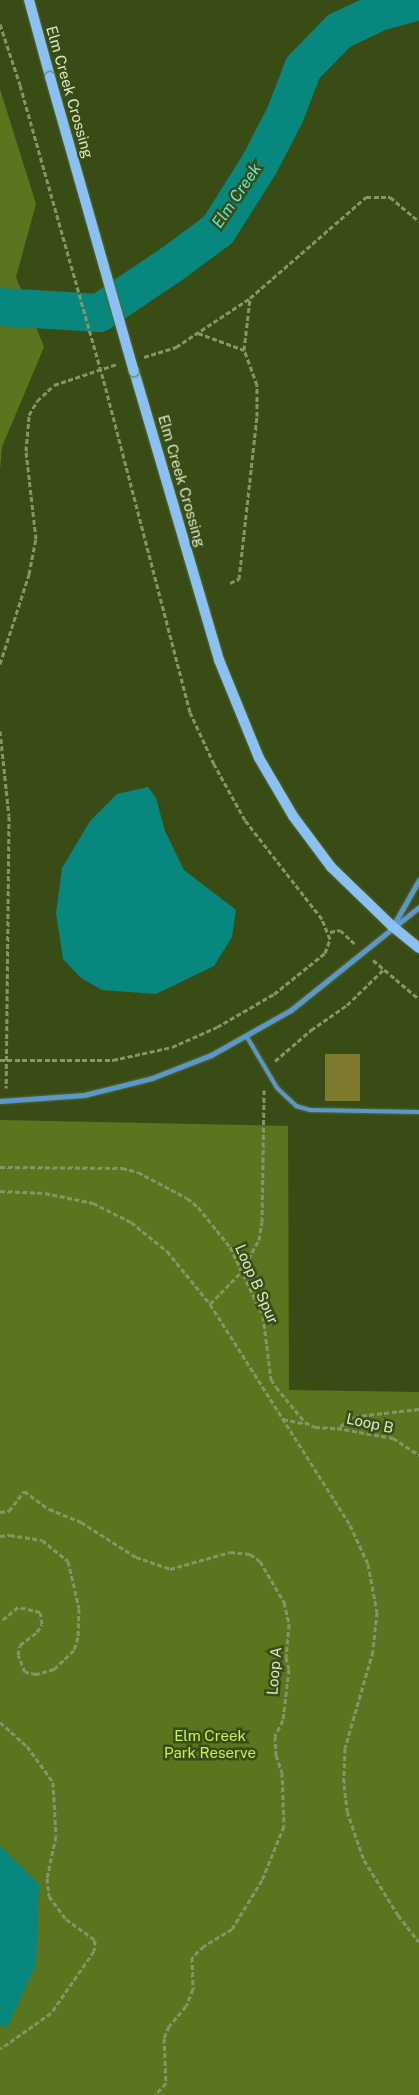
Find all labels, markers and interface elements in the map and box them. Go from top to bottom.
street label: Elm Creek Crossing [42,24,98,160]
water label: Elm Creek [208,160,266,232]
street label: Elm Creek Crossing [154,413,210,549]
street label: Loop B Spur [231,1241,283,1327]
street label: Loop B [345,1409,395,1437]
street label: Loop A [263,1646,285,1696]
park label: Elm Creek Park Reserve [164,1726,256,1761]

